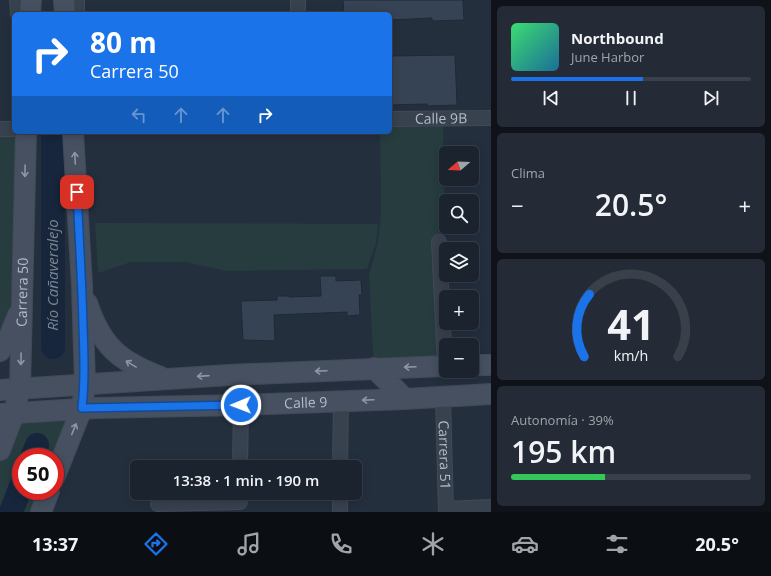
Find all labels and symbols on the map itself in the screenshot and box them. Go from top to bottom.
street label: Calle 9B [415,108,467,128]
north arrow [439,146,479,186]
one-way arrow [71,152,78,165]
one-way arrow [21,164,28,177]
pin [60,175,94,209]
water label: Río Cañaveralejo [42,219,62,331]
street label: Carrera 50 [11,258,32,327]
one-way arrow [17,352,25,365]
one-way arrow [125,359,137,367]
one-way arrow [403,364,416,371]
one-way arrow [315,367,328,374]
one-way arrow [197,373,210,380]
position arrow [220,384,262,426]
street label: Calle 9 [284,392,328,412]
one-way arrow [362,397,375,404]
street label: Carrera 51 [435,420,455,490]
one-way arrow [70,424,78,436]
speed limit sign: 50 [12,448,64,500]

